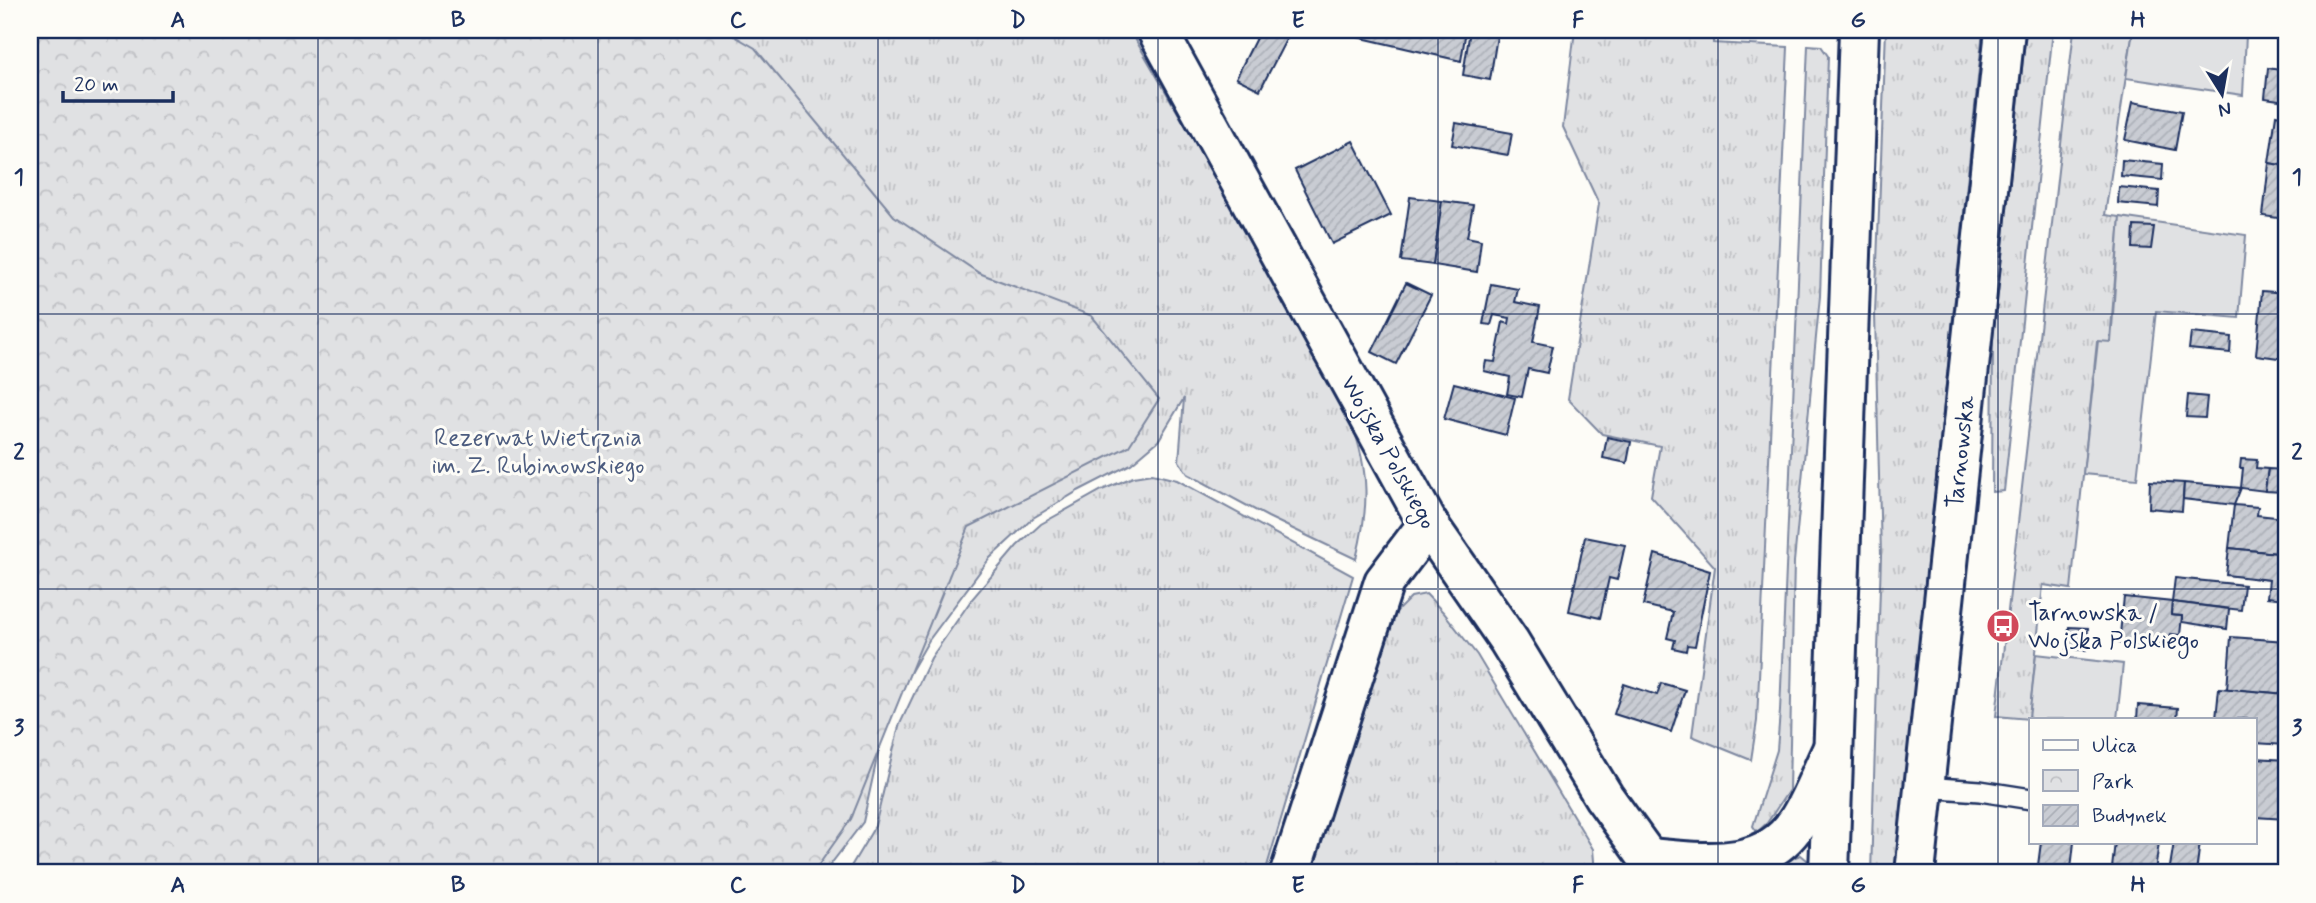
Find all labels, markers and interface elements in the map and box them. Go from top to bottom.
text: A [170,6,186,36]
text: B [451,6,466,36]
text: C [730,6,747,36]
text: D [1010,6,1026,36]
text: E [1291,6,1305,36]
text: F [1572,6,1584,36]
text: G [1850,6,1866,36]
text: H [2130,6,2146,36]
scale bar [63,60,173,104]
north arrow [2186,60,2256,130]
text: 20 m [74,71,119,99]
text: N [2216,96,2234,123]
text: 1 [14,163,24,193]
text: 1 [2292,163,2302,193]
street label: Wojska Polskiego [1331,370,1443,536]
street label: Tarnowska [1940,393,1983,510]
park label: Rezerwat Wietrznia im. Z. Rubinowskiego [431,423,645,482]
text: 2 [13,438,25,468]
text: 2 [2291,438,2303,468]
place label: Tarnowska / Wojska Polskiego [2028,598,2199,659]
bus stop icon: Tarnowska / Wojska Polskiego [1984,607,2022,645]
text: 3 [14,714,25,744]
text: 3 [2292,714,2303,744]
legend [2029,718,2256,844]
text: Ulica [2092,732,2137,760]
text: Park [2092,768,2134,796]
text: Budynek [2092,802,2167,830]
text: A [170,871,186,901]
text: B [451,871,466,901]
text: C [730,871,747,901]
text: D [1010,871,1026,901]
text: E [1291,871,1305,901]
text: F [1572,871,1584,901]
text: G [1850,871,1866,901]
text: H [2130,871,2146,901]

